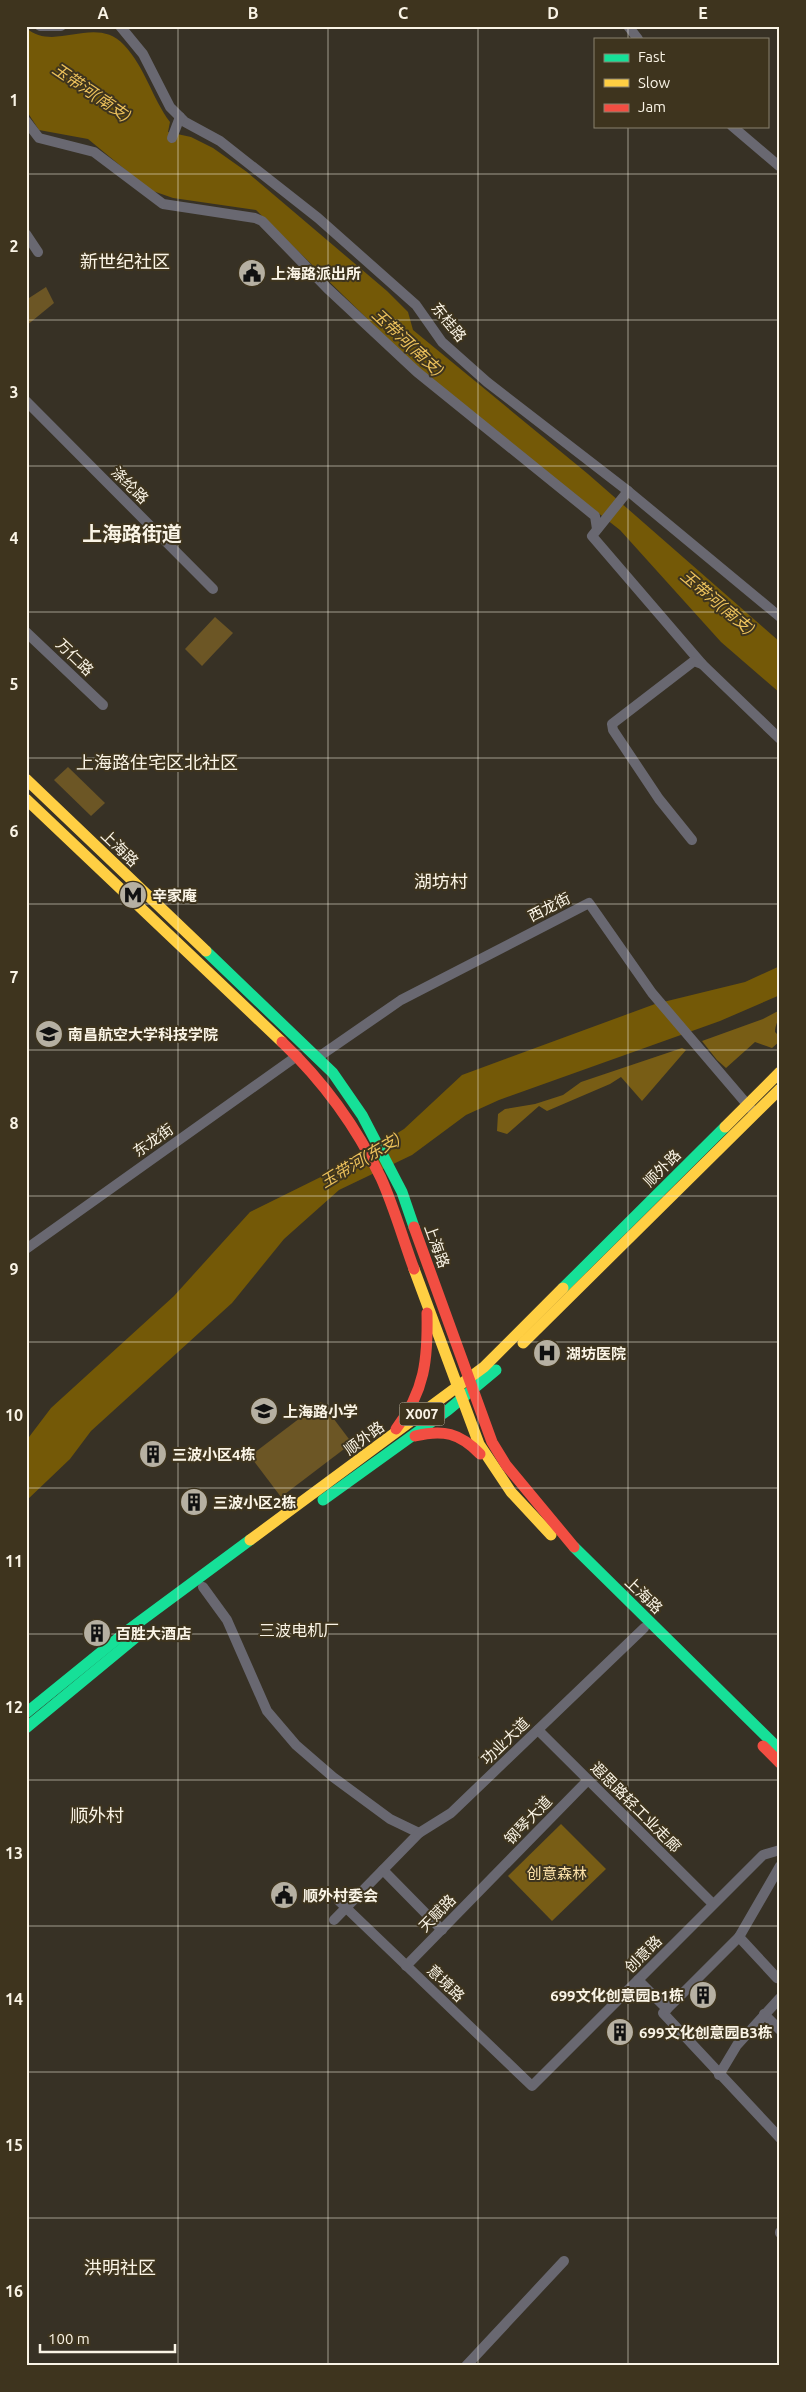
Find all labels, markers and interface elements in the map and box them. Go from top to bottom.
text: A [97,4,109,22]
text: B [248,4,258,22]
text: C [398,4,408,22]
text: D [547,4,559,22]
text: E [698,4,708,22]
legend [594,38,768,128]
text: Fast [638,48,666,65]
water label: 玉带河(南支) [49,59,134,126]
text: Slow [638,74,671,91]
text: 1 [9,91,19,109]
text: Jam [638,98,666,115]
text: 2 [9,237,19,255]
district label: 新世纪社区 [80,251,170,271]
public building icon: 上海路派出所 [237,258,267,288]
place label: 上海路派出所 [271,265,361,282]
street label: 东桂路 [428,299,470,345]
water label: 玉带河(南支) [368,305,447,380]
text: 3 [9,383,19,401]
street label: 涤纶路 [108,463,152,507]
district label: 上海路街道 [82,522,182,545]
text: 4 [9,529,19,547]
water label: 玉带河(南支) [677,566,758,639]
street label: 万仁路 [53,635,97,679]
text: 5 [9,675,19,693]
district label: 上海路住宅区北社区 [76,752,238,772]
text: 6 [9,822,19,840]
street label: 上海路 [98,826,142,870]
district label: 湖坊村 [414,871,468,891]
metro station icon: 辛家庵 [118,880,148,910]
place label: 辛家庵 [152,887,197,904]
street label: 西龙街 [525,889,573,925]
text: 7 [9,968,19,986]
school or university icon: 南昌航空大学科技学院 [34,1019,64,1049]
place label: 南昌航空大学科技学院 [68,1026,218,1043]
text: 8 [9,1114,19,1132]
street label: 东龙街 [130,1120,176,1160]
water label: 玉带河(东支) [317,1129,404,1192]
street label: 顺外路 [640,1146,684,1190]
street label: 上海路 [421,1222,453,1270]
text: 9 [9,1260,19,1278]
hospital icon: 湖坊医院 [532,1338,562,1368]
place label: 湖坊医院 [566,1345,626,1362]
school or university icon: 上海路小学 [249,1396,279,1426]
road number: X007 [400,1402,444,1426]
place label: 上海路小学 [283,1403,358,1420]
text: 10 [5,1406,23,1424]
street label: 顺外路 [341,1418,387,1458]
building icon: 三波小区4栋 [138,1439,168,1469]
place label: 三波小区4栋 [172,1446,255,1463]
building icon: 三波小区2栋 [179,1487,209,1517]
place label: 三波小区2栋 [213,1494,296,1511]
text: 11 [5,1552,23,1570]
street label: 上海路 [622,1573,666,1617]
building icon: 百胜大酒店 [82,1618,112,1648]
district label: 三波电机厂 [259,1621,339,1639]
place label: 百胜大酒店 [116,1625,191,1642]
text: 12 [5,1698,23,1716]
street label: 功业大道 [478,1714,532,1768]
street label: 遐思路轻工业走廊 [588,1759,684,1855]
street label: 钢琴大道 [501,1793,555,1847]
district label: 顺外村 [70,1805,124,1825]
text: 13 [5,1844,23,1862]
park label: 创意森林 [527,1865,587,1882]
public building icon: 顺外村委会 [269,1880,299,1910]
place label: 顺外村委会 [303,1887,378,1904]
street label: 天赋路 [415,1891,459,1935]
street label: 创意路 [621,1932,665,1976]
street label: 意境路 [424,1961,468,2005]
building icon: 699文化创意园B1栋 [688,1980,718,2010]
place label: 699文化创意园B1栋 [550,1987,684,2004]
text: 14 [5,1990,23,2008]
building icon: 699文化创意园B3栋 [605,2017,635,2047]
place label: 699文化创意园B3栋 [639,2024,773,2041]
text: 15 [5,2136,23,2154]
district label: 洪明社区 [84,2257,156,2277]
text: 16 [5,2282,23,2300]
scale bar [40,2322,175,2354]
text: 100 m [48,2330,90,2347]

